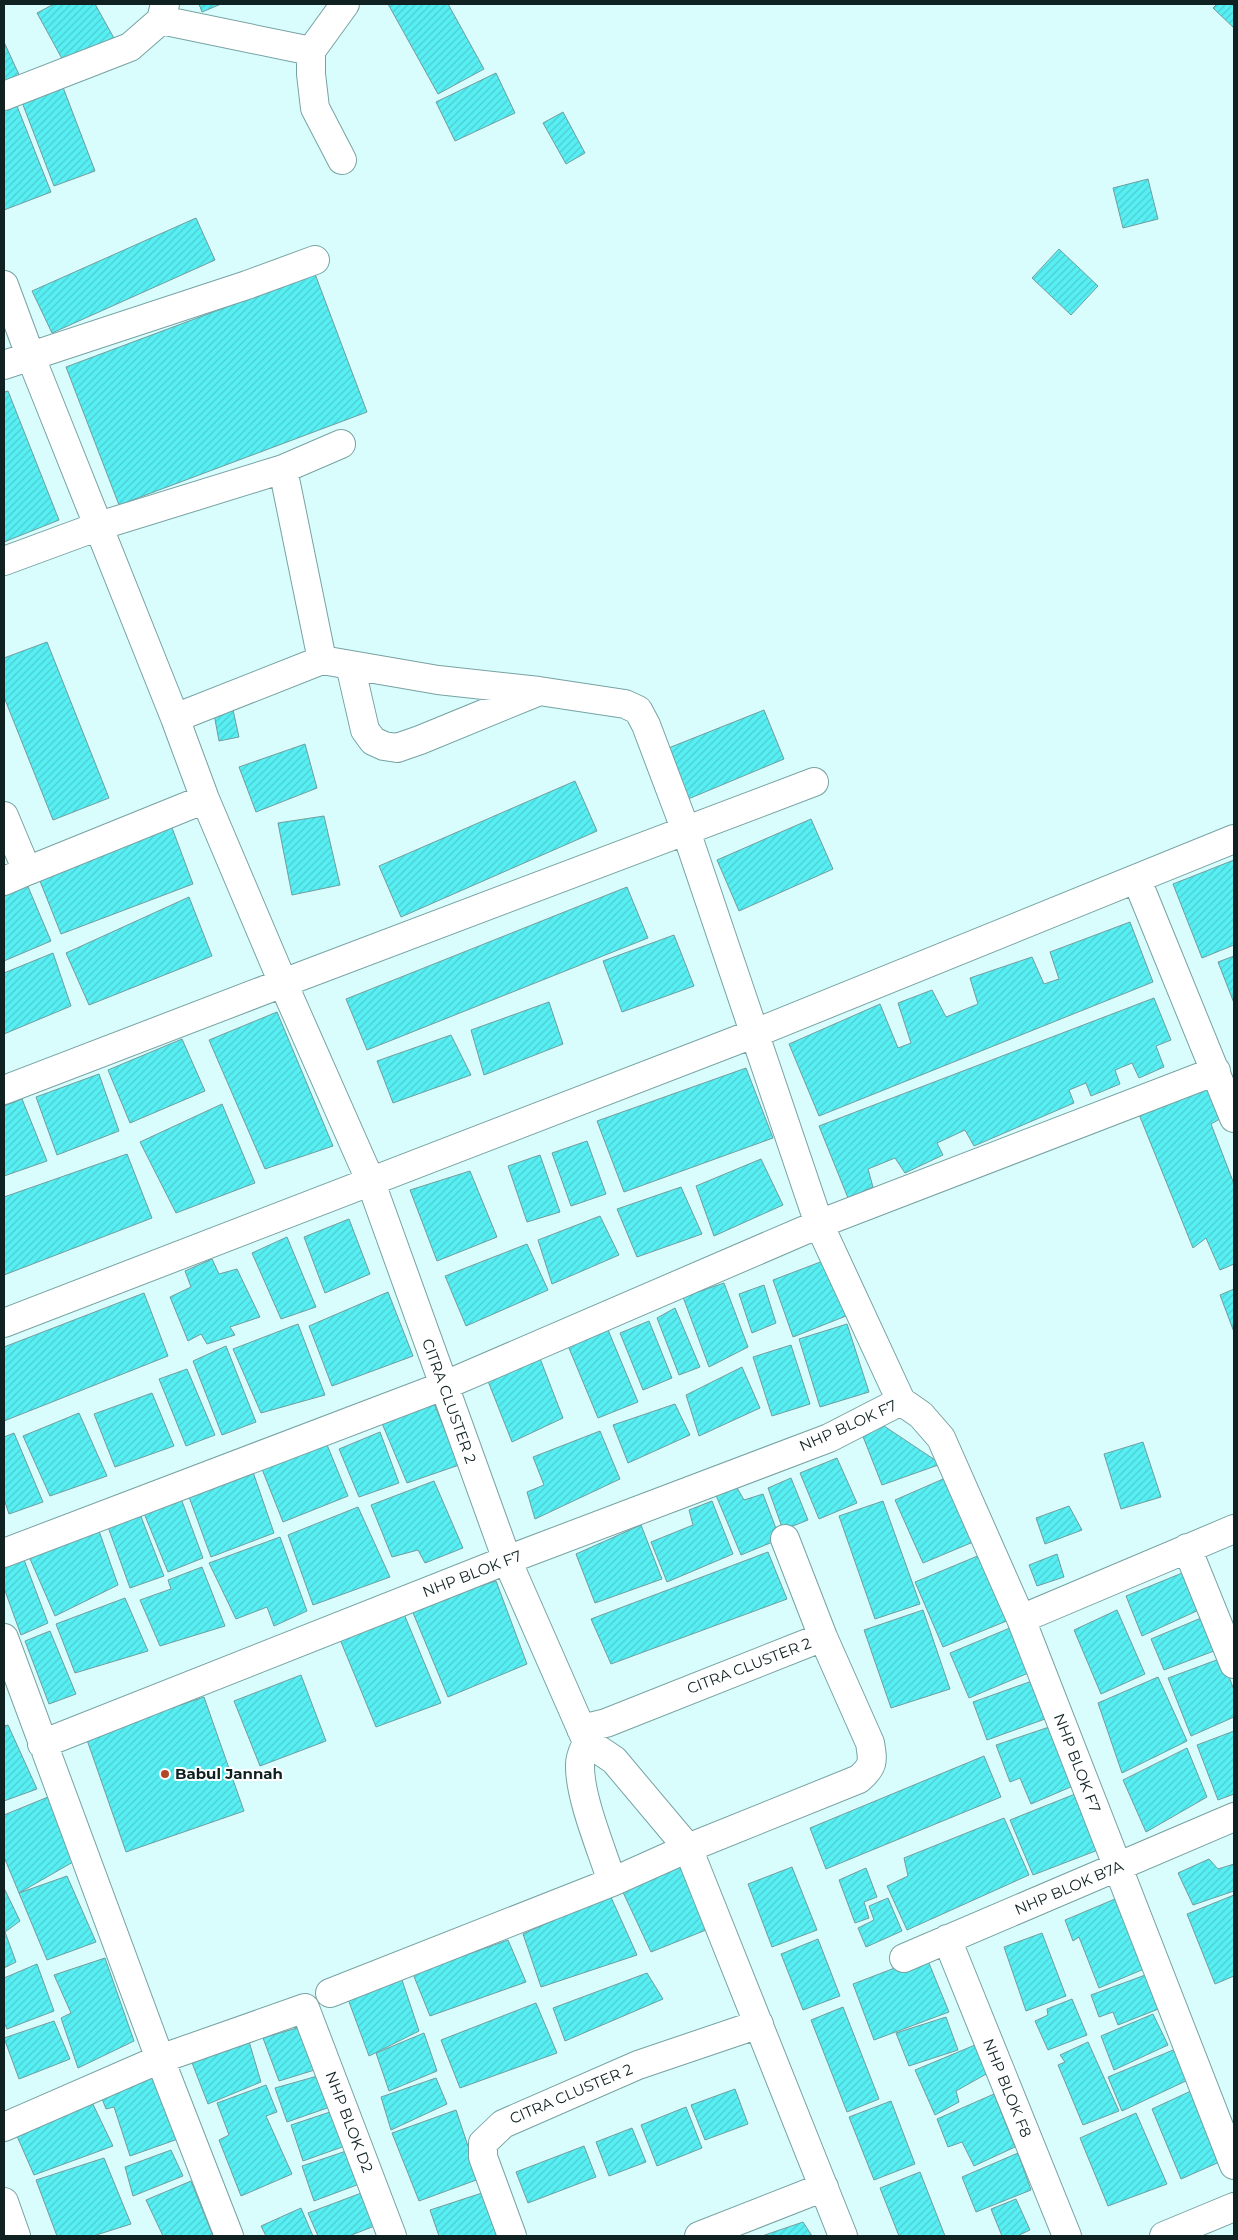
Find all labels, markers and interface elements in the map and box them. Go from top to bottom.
street label: CITRA CLUSTER 2 [418,1336,481,1466]
street label: NHP BLOK F7 [796,1396,900,1456]
street label: NHP BLOK F7 [420,1546,524,1601]
street label: CITRA CLUSTER 2 [684,1633,814,1698]
street label: NHP BLOK F7 [1050,1711,1105,1815]
place label: Babul Jannah [175,1764,283,1783]
marker: Babul Jannah [159,1768,171,1780]
street label: NHP BLOK B7A [1012,1856,1126,1919]
street label: NHP BLOK F8 [979,2036,1036,2140]
street label: CITRA CLUSTER 2 [507,2059,635,2128]
street label: NHP BLOK D2 [321,2068,378,2175]

